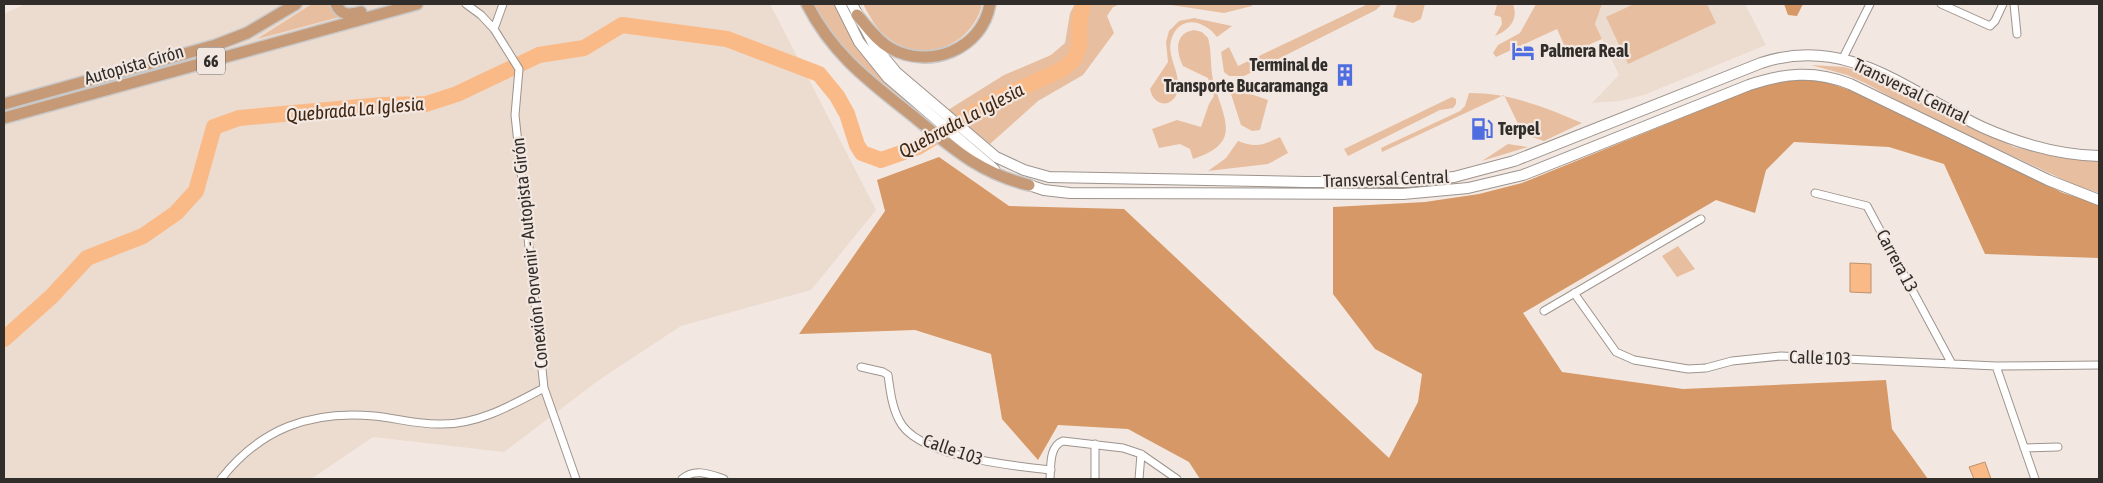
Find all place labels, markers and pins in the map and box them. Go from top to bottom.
hotel icon: Palmera Real [1510,38,1536,64]
place label: Palmera Real [1540,40,1629,61]
place label: Terminal de Transporte Bucaramanga [1164,54,1328,96]
building icon: Terminal de Transporte Bucaramanga [1332,62,1358,88]
fuel station icon: Terpel [1469,116,1495,142]
place label: Terpel [1498,118,1540,139]

